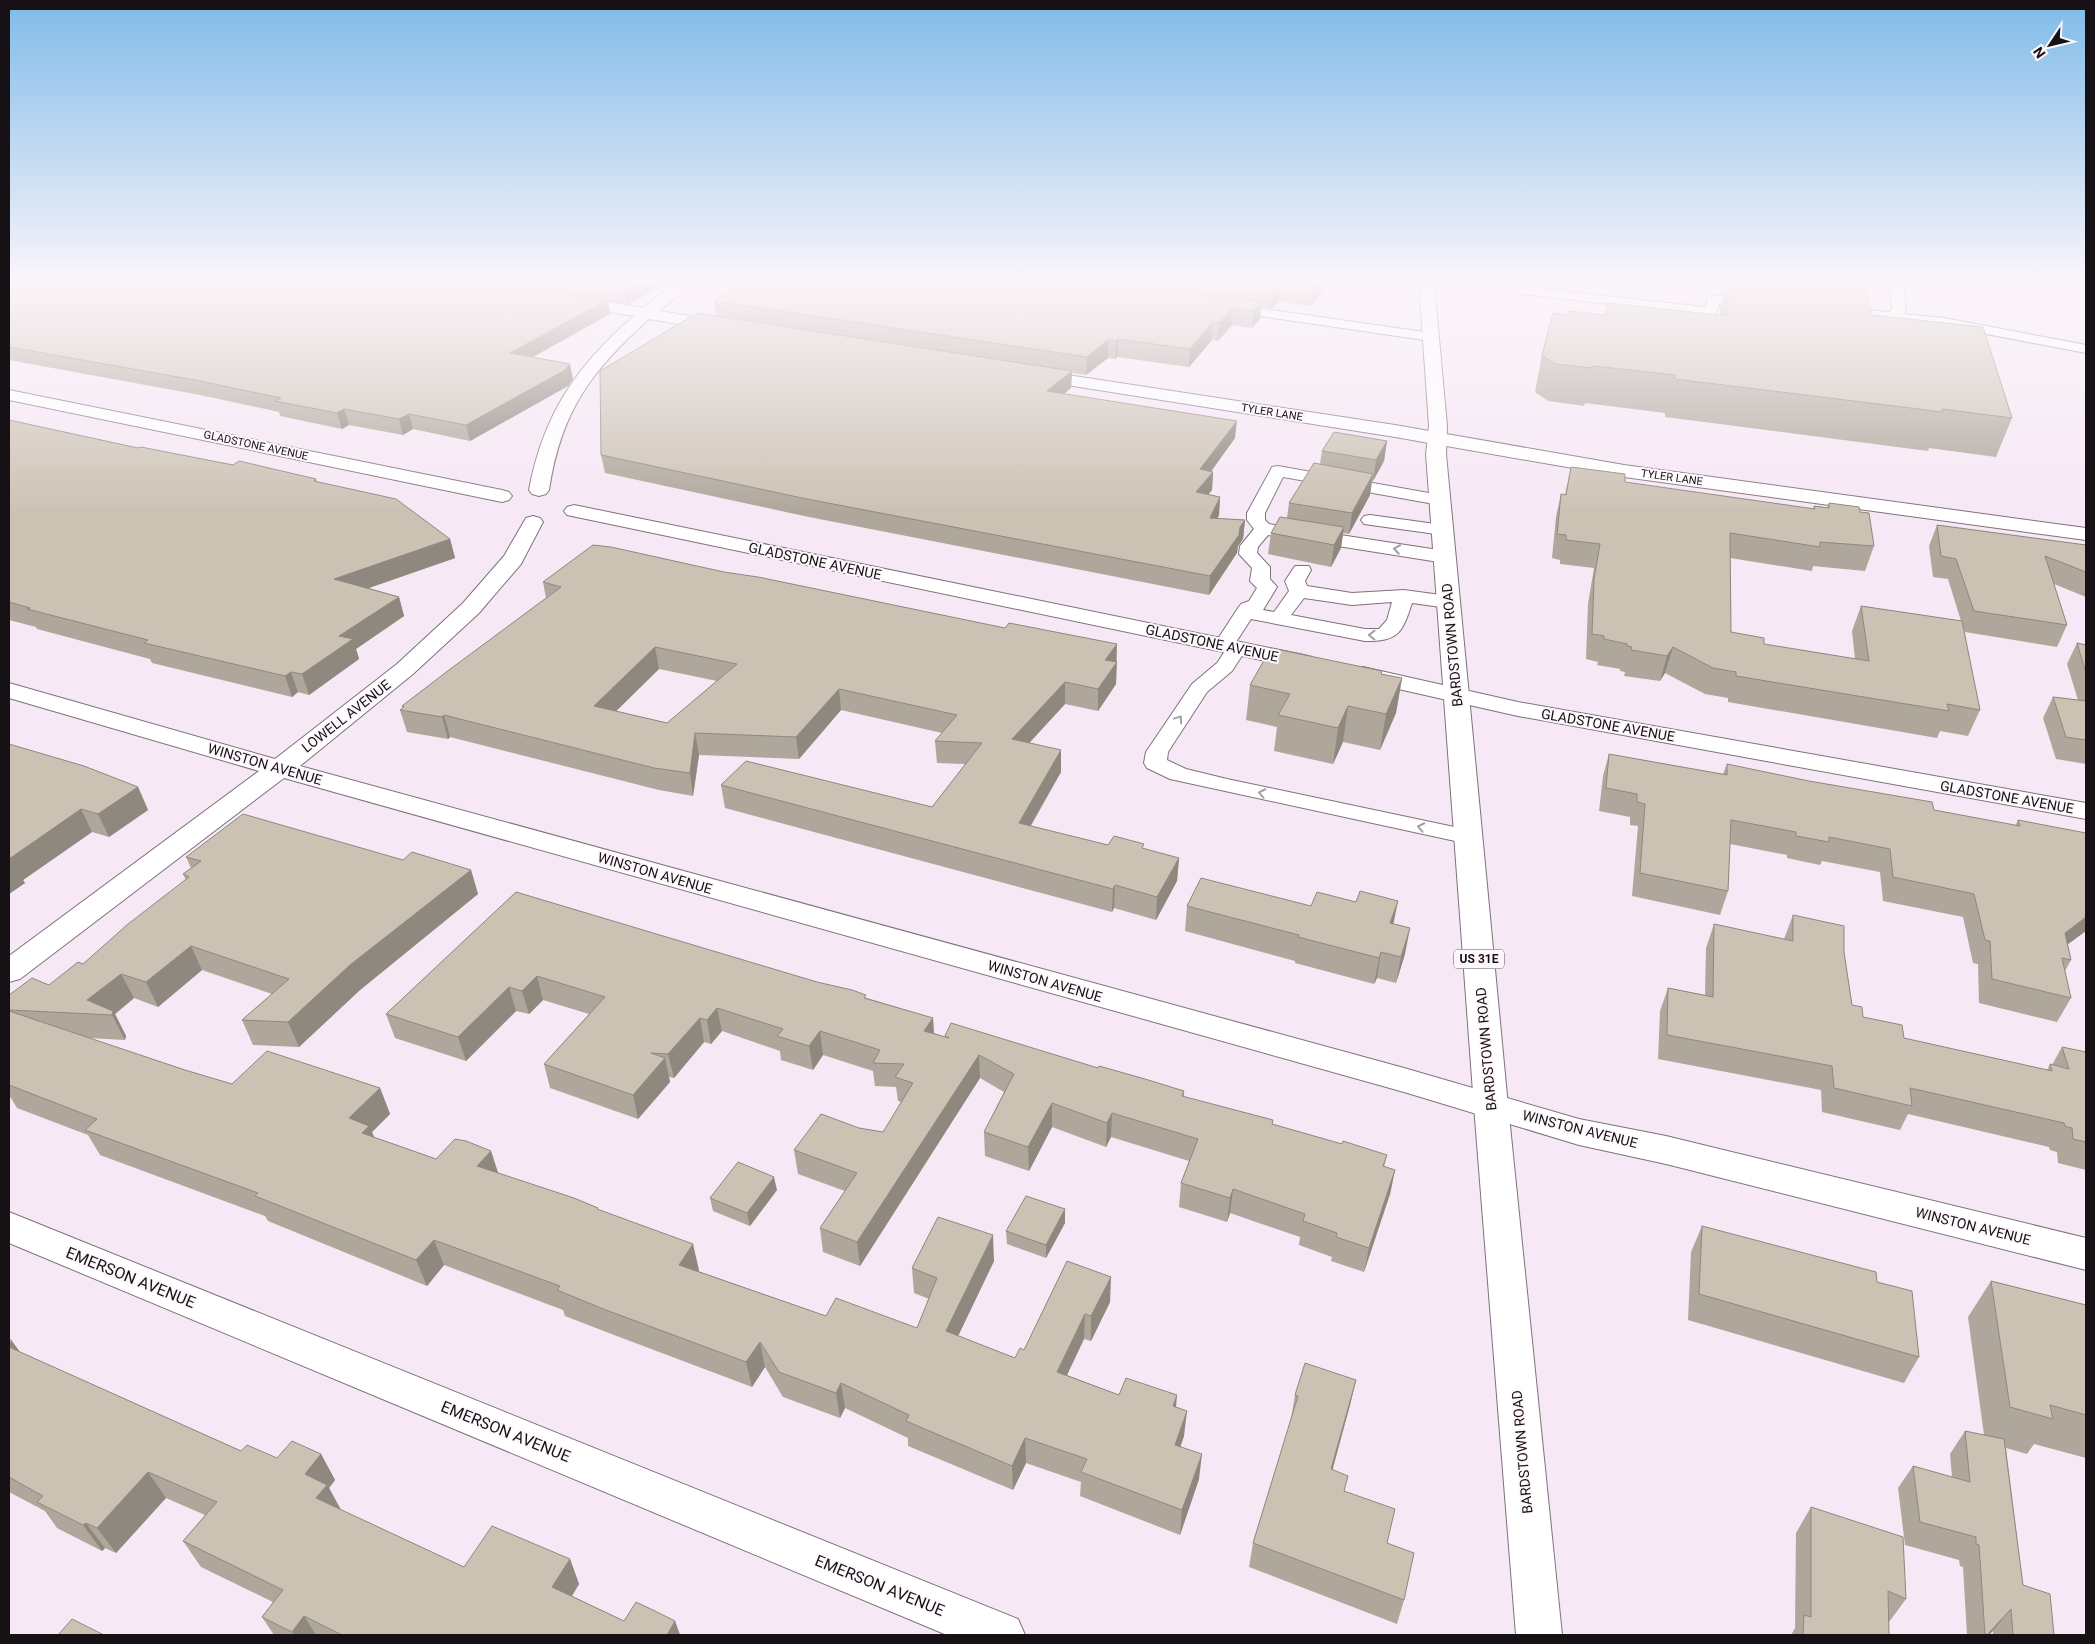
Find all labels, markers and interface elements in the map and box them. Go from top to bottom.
north arrow [2025,20,2075,70]
text: N [2030,44,2049,61]
street label: TYLER LANE [1240,401,1304,424]
street label: GLADSTONE AVENUE [202,428,309,463]
street label: TYLER LANE [1640,467,1704,488]
street label: GLADSTONE AVENUE [747,539,883,583]
one-way arrow [1392,545,1401,555]
street label: BARDSTOWN ROAD [1439,582,1465,708]
street label: GLADSTONE AVENUE [1144,621,1280,665]
one-way arrow [1367,629,1375,640]
street label: LOWELL AVENUE [298,676,394,756]
street label: GLADSTONE AVENUE [1540,705,1676,745]
one-way arrow [1173,715,1182,724]
street label: WINSTON AVENUE [206,740,324,788]
street label: GLADSTONE AVENUE [1939,777,2075,817]
one-way arrow [1258,788,1267,799]
one-way arrow [1417,823,1425,833]
street label: WINSTON AVENUE [596,849,714,897]
road number: US 31E [1454,950,1504,969]
street label: WINSTON AVENUE [986,957,1104,1005]
street label: BARDSTOWN ROAD [1473,986,1499,1112]
street label: WINSTON AVENUE [1521,1107,1639,1151]
street label: WINSTON AVENUE [1914,1204,2032,1248]
street label: EMERSON AVENUE [63,1243,198,1312]
street label: BARDSTOWN ROAD [1509,1389,1535,1515]
street label: EMERSON AVENUE [438,1397,573,1466]
street label: EMERSON AVENUE [812,1551,947,1620]

